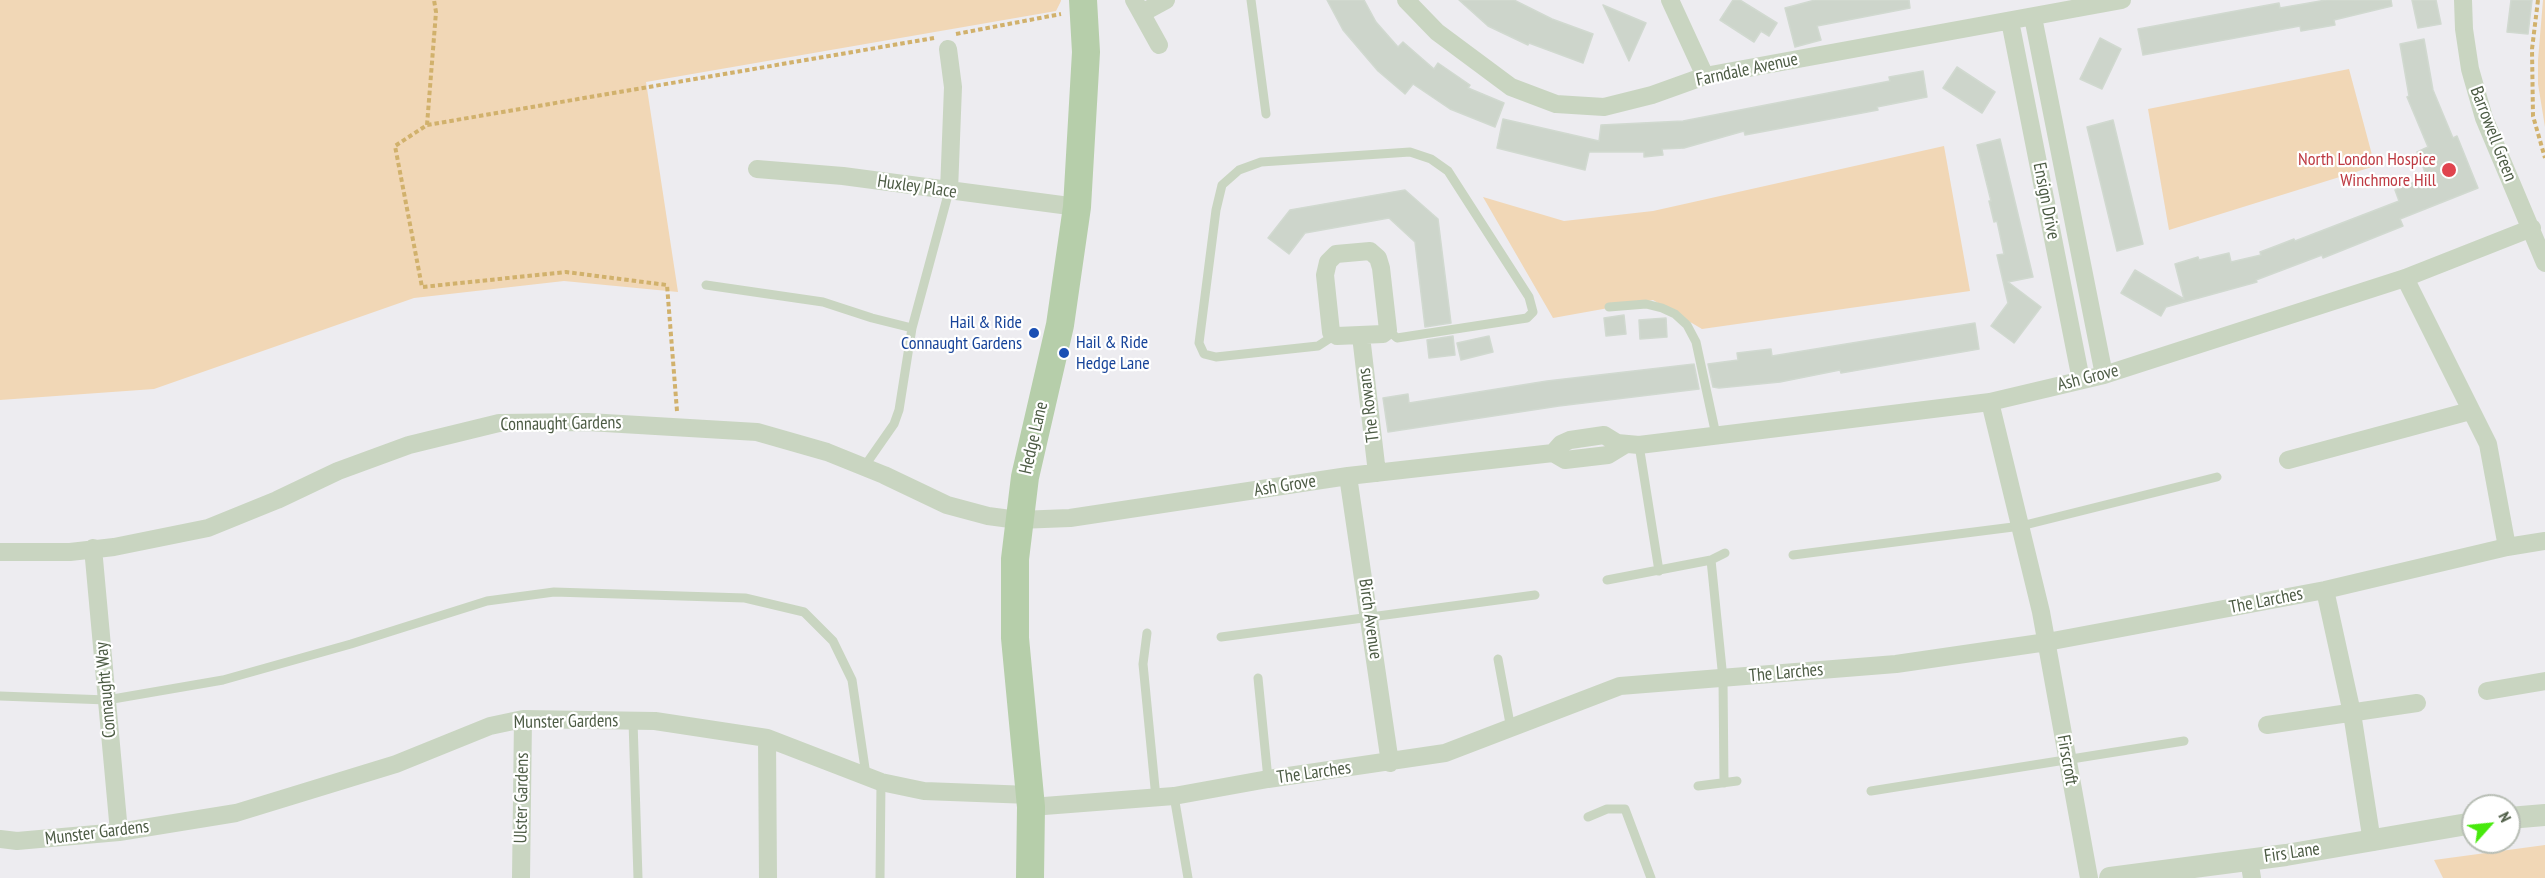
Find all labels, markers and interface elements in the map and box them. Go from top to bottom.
street label: Farndale Avenue [1694,49,1800,91]
street label: Barrowell Green [2465,84,2521,184]
place label: North London Hospice Winchmore Hill [2298,149,2436,192]
street label: Ensign Drive [2028,161,2064,241]
marker: North London Hospice Winchmore Hill [2440,161,2458,179]
street label: Huxley Place [876,171,958,203]
place label: Hail & Ride Connaught Gardens [901,312,1022,354]
marker: Hail & Ride Connaught Gardens [1027,326,1041,340]
place label: Hail & Ride Hedge Lane [1076,332,1150,374]
marker: Hail & Ride Hedge Lane [1057,346,1071,360]
street label: Ash Grove [2055,360,2121,396]
street label: The Rowans [1354,367,1384,443]
street label: Hedge Lane [1015,400,1053,476]
street label: Connaught Gardens [500,412,622,436]
street label: Ash Grove [1253,470,1317,502]
street label: Birch Avenue [1354,577,1386,661]
street label: The Larches [2227,583,2305,619]
street label: Connaught Way [91,641,121,739]
street label: The Larches [1748,659,1824,687]
street label: Munster Gardens [514,710,618,734]
street label: Firscroft [2052,733,2082,787]
street label: Ulster Gardens [510,752,534,844]
street label: The Larches [1276,757,1352,789]
north arrow [2461,794,2521,854]
text: N [2494,808,2516,825]
street label: Munster Gardens [44,816,150,850]
street label: Firs Lane [2263,838,2321,868]

